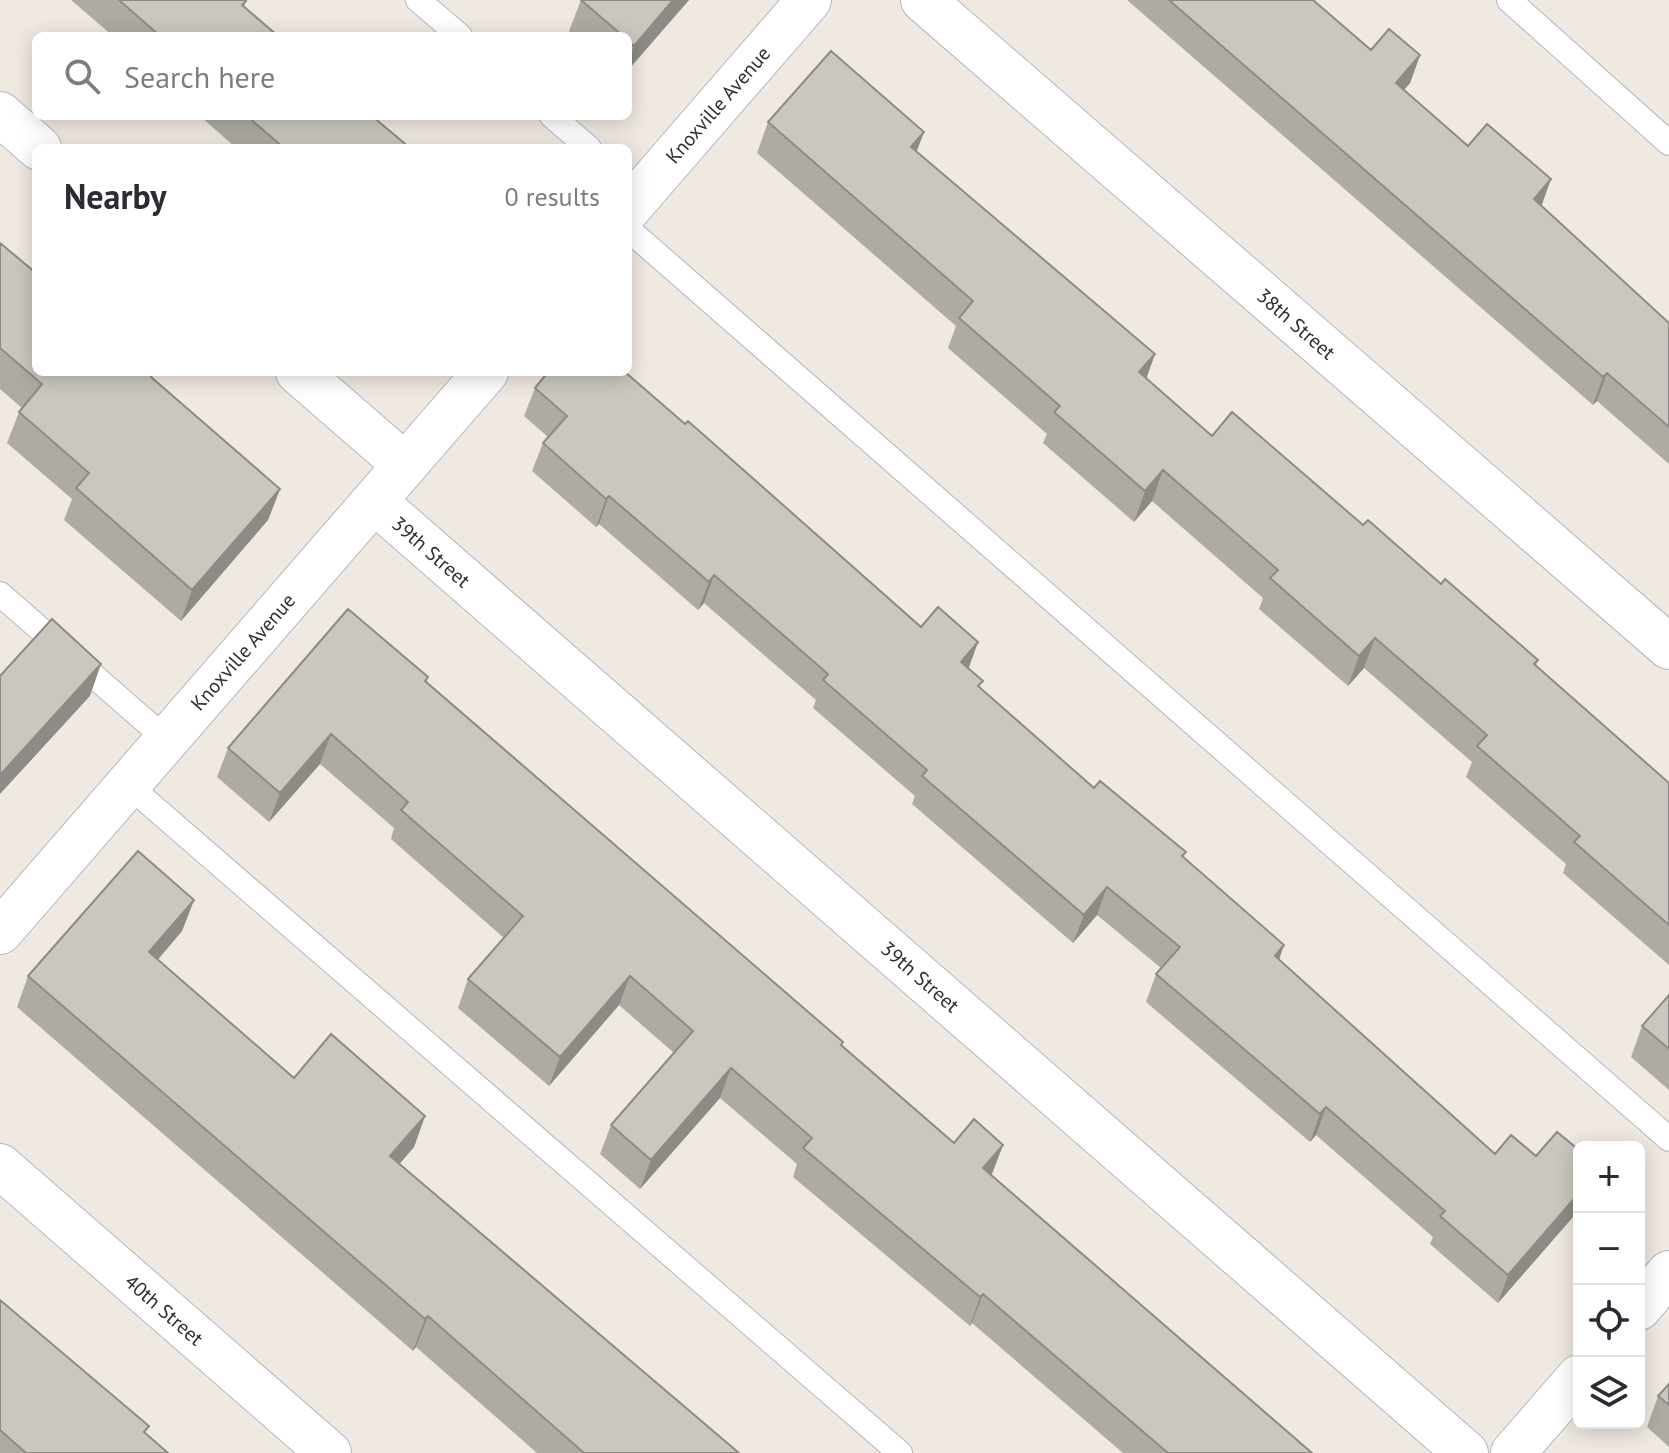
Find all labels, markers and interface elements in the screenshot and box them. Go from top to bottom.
search box [32,32,632,120]
street label: Knoxville Avenue [660,41,776,169]
icon: search [60,54,104,98]
text: Search here [124,57,275,96]
text: Nearby [64,174,166,218]
text: 0 results [505,180,600,213]
street label: 38th Street [1251,283,1341,365]
street label: 39th Street [386,511,476,593]
street label: Knoxville Avenue [185,588,301,716]
street label: 39th Street [875,936,965,1018]
map controls [1573,1141,1645,1429]
button: + [1573,1141,1645,1213]
button: − [1573,1213,1645,1285]
street label: 40th Street [119,1269,209,1351]
button: locate [1573,1285,1645,1357]
button: layers [1573,1357,1645,1429]

